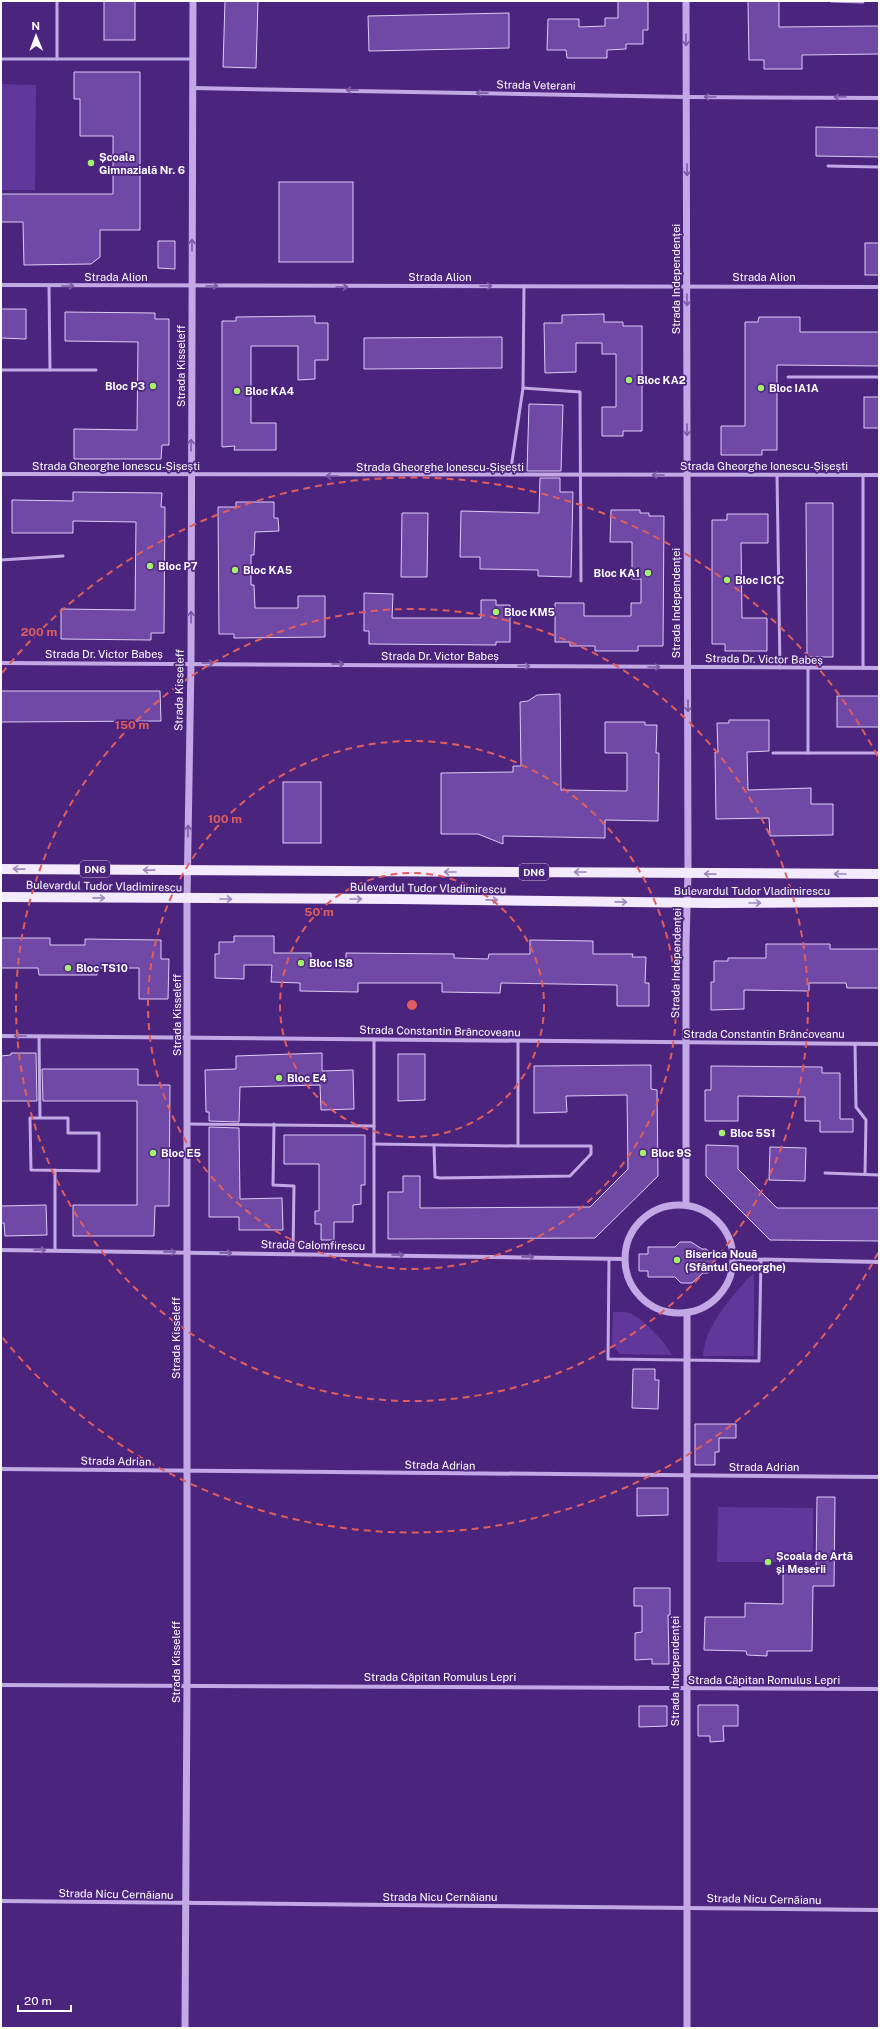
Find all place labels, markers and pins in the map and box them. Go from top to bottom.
place label: Școala Gimnazială Nr. 6 [99,151,185,176]
marker: Școala Gimnazială Nr. 6 [86,158,96,168]
place label: Bloc KA2 [637,374,686,386]
marker: Bloc KA2 [624,375,634,385]
place label: Bloc P3 [105,380,145,392]
marker: Bloc P3 [148,381,158,391]
place label: Bloc IA1A [769,382,819,394]
marker: Bloc IA1A [756,383,766,393]
place label: Bloc KA4 [245,385,294,397]
marker: Bloc KA4 [232,386,242,396]
place label: Bloc P7 [158,560,198,572]
marker: Bloc P7 [145,561,155,571]
place label: Bloc KA5 [243,564,292,576]
marker: Bloc KA5 [230,565,240,575]
place label: Bloc KA1 [594,567,640,579]
marker: Bloc KA1 [643,568,653,578]
place label: Bloc IC1C [735,574,785,586]
marker: Bloc IC1C [722,575,732,585]
place label: Bloc KM5 [504,606,555,618]
marker: Bloc KM5 [491,607,501,617]
place label: Bloc IS8 [309,957,353,969]
marker: Bloc IS8 [296,958,306,968]
place label: Bloc TS10 [76,962,128,974]
marker: Bloc TS10 [63,963,73,973]
centre of rings [405,998,419,1012]
place label: Bloc E4 [287,1072,327,1084]
marker: Bloc E4 [274,1073,284,1083]
place label: Bloc 5S1 [730,1127,775,1139]
marker: Bloc 5S1 [717,1128,727,1138]
place label: Bloc E5 [161,1147,201,1159]
place label: Bloc 9S [651,1147,692,1159]
marker: Bloc E5 [148,1148,158,1158]
marker: Bloc 9S [638,1148,648,1158]
place label: Biserica Nouă (Sfântul Gheorghe) [685,1248,786,1273]
marker: Biserica Nouă (Sfântul Gheorghe) [672,1255,682,1265]
place label: Școala de Artă și Meserii [776,1550,853,1575]
marker: Școala de Artă și Meserii [763,1557,773,1567]

